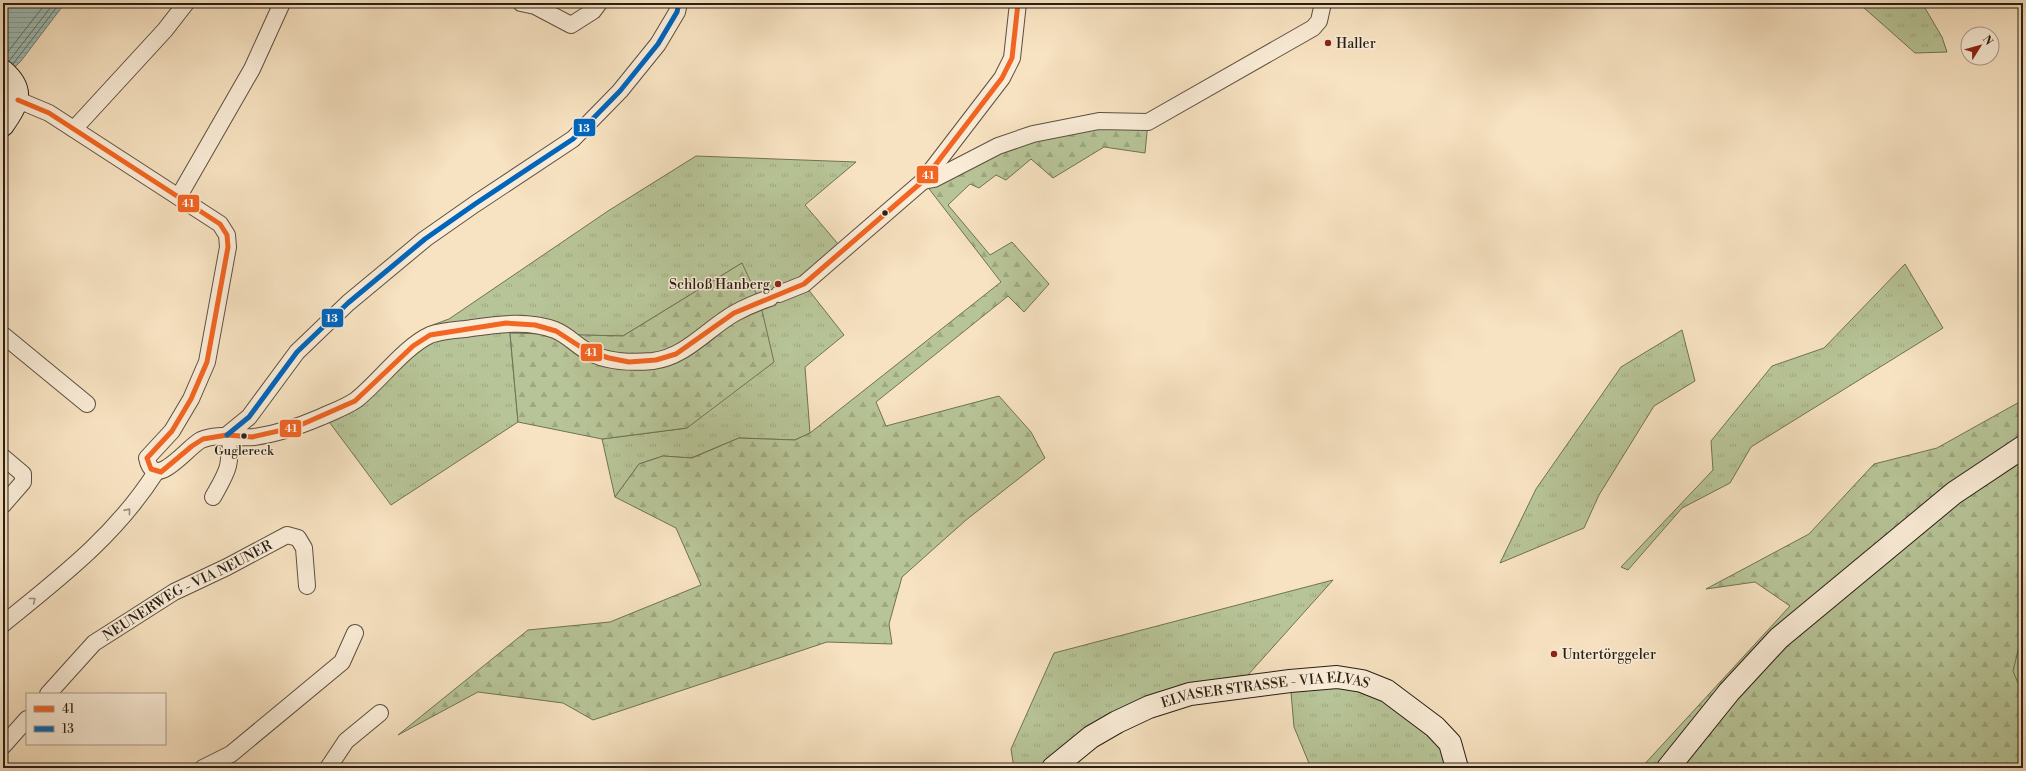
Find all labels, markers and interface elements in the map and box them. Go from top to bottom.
north arrow [1960,26,2000,66]
text: N [1979,33,1996,49]
place label: Haller [1336,35,1376,53]
marker: Haller [1323,38,1333,48]
line badge: 13 [573,118,596,137]
text: 13 [578,122,590,136]
line badge: 41 [916,165,939,184]
text: 41 [922,169,935,183]
line badge: 41 [177,194,200,213]
text: 41 [182,197,195,211]
unlabelled marker [880,208,890,218]
place label: Schloß Hanberg [669,276,771,294]
marker: Schloß Hanberg [773,279,783,289]
line badge: 13 [321,308,344,328]
text: 13 [326,312,338,326]
line badge: 41 [580,343,603,362]
text: 41 [585,346,598,360]
line badge: 41 [279,419,302,438]
text: 41 [285,422,298,436]
marker: Guglereck [239,431,249,441]
place label: Guglereck [214,443,275,459]
one-way arrow [123,508,130,515]
street label: NEUNERWEG - VIA NEUNER [100,537,276,645]
one-way arrow [29,597,36,604]
place label: Untertörggeler [1562,646,1656,664]
marker: Untertörggeler [1549,649,1559,659]
street label: ELVASER STRASSE - VIA ELVAS [1159,669,1372,713]
legend [26,693,166,745]
text: 41 [62,702,75,717]
text: 13 [62,722,74,737]

